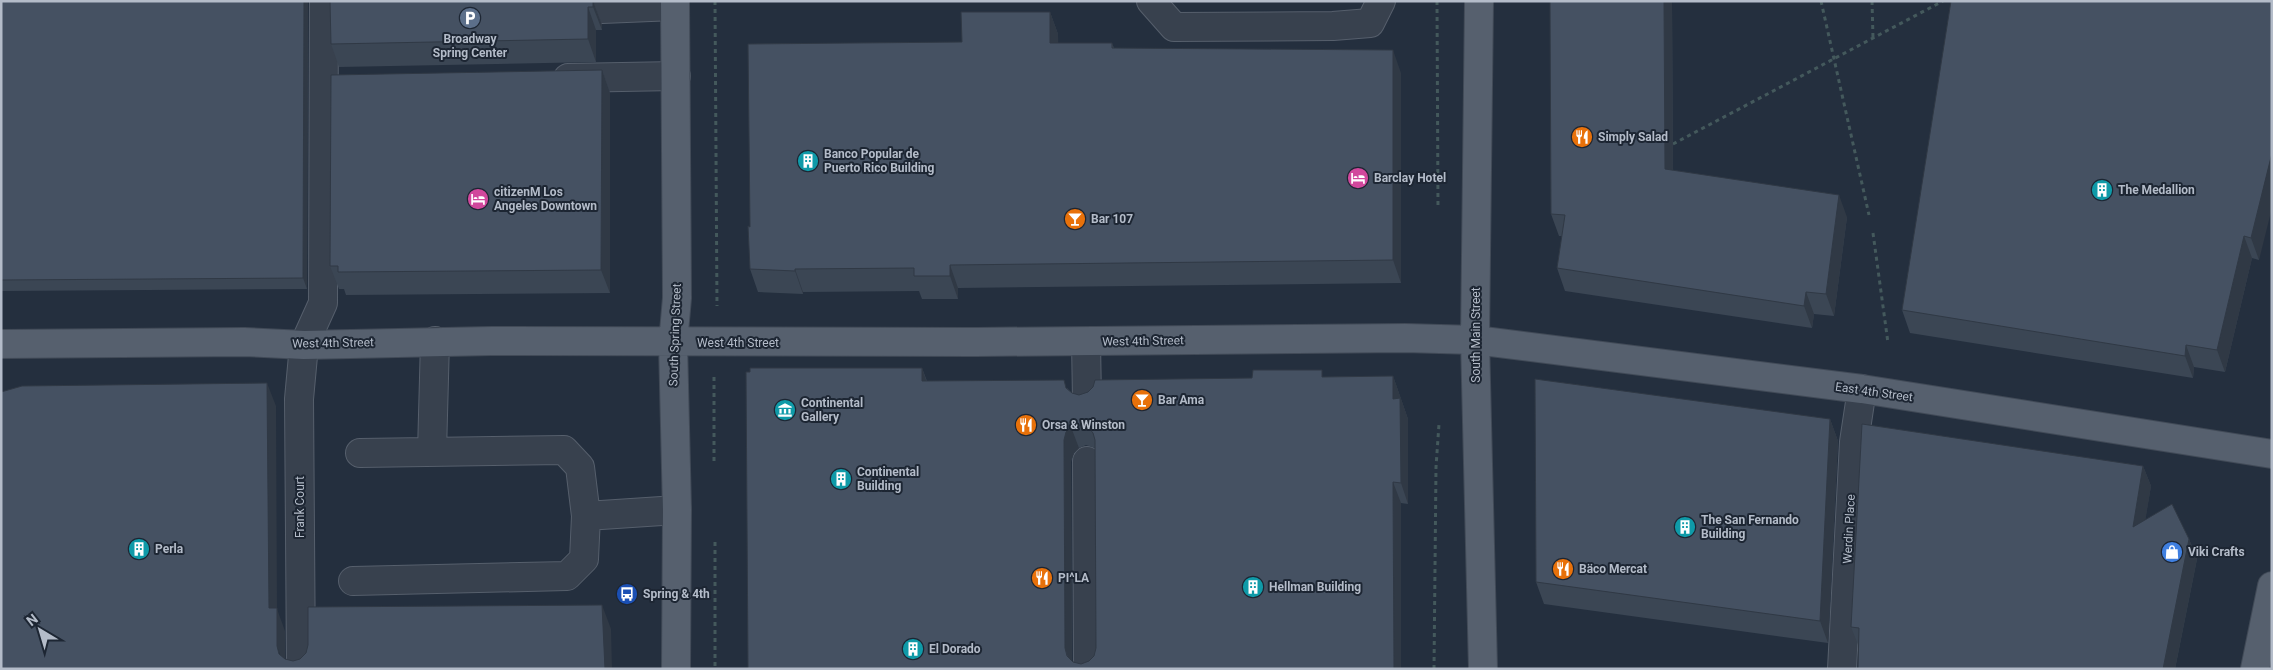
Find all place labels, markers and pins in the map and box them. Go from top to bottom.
parking icon: Broadway Spring Center [458,6,482,30]
place label: Broadway Spring Center [433,32,508,60]
restaurant icon: Simply Salad [1570,125,1594,149]
place label: Simply Salad [1598,130,1668,144]
place label: Banco Popular de Puerto Rico Building [824,147,935,175]
building icon: Banco Popular de Puerto Rico Building [796,149,820,173]
hotel icon: Barclay Hotel [1346,166,1370,190]
place label: Barclay Hotel [1374,171,1446,185]
building icon: The Medallion [2090,178,2114,202]
place label: The Medallion [2118,183,2195,197]
place label: citizenM Los Angeles Downtown [494,185,597,213]
hotel icon: citizenM Los Angeles Downtown [466,187,490,211]
bar icon: Bar 107 [1063,207,1087,231]
place label: Bar 107 [1091,212,1133,226]
bar icon: Bar Ama [1130,388,1154,412]
place label: Bar Ama [1158,393,1205,407]
place label: Continental Gallery [801,396,863,424]
museum icon: Continental Gallery [773,398,797,422]
restaurant icon: Orsa & Winston [1014,413,1038,437]
place label: Orsa & Winston [1042,418,1125,432]
place label: Continental Building [857,465,919,493]
building icon: Continental Building [829,467,853,491]
place label: The San Fernando Building [1701,513,1799,541]
building icon: The San Fernando Building [1673,515,1697,539]
building icon: Perla [127,537,151,561]
shop icon: Viki Crafts [2160,540,2184,564]
place label: Perla [155,542,184,556]
place label: Viki Crafts [2188,545,2245,559]
restaurant icon: Bäco Mercat [1551,557,1575,581]
place label: Bäco Mercat [1579,562,1647,576]
restaurant icon: PI^LA [1030,566,1054,590]
place label: PI^LA [1058,571,1090,585]
building icon: Hellman Building [1241,575,1265,599]
place label: Hellman Building [1269,580,1361,594]
bus stop icon: Spring & 4th [615,582,639,606]
place label: Spring & 4th [643,587,710,601]
building icon: El Dorado [901,637,925,661]
place label: El Dorado [929,642,981,656]

